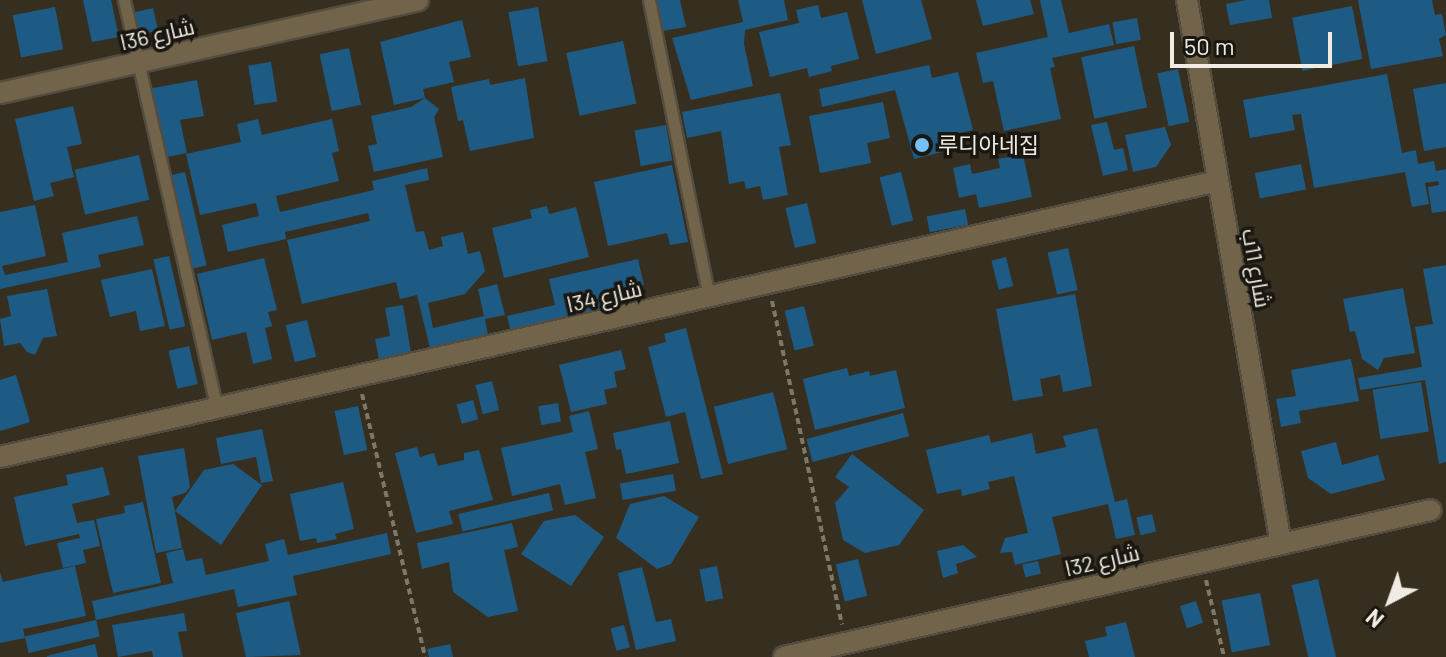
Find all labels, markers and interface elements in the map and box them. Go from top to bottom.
street label: شارع 36ا [117,13,197,55]
scale bar [1174,16,1336,66]
text: 50 m [1184,31,1235,60]
place label: 루디아네집 [938,132,1039,158]
marker: 루디아네집 [913,136,931,154]
street label: شارع 11ب [1237,226,1277,310]
street label: شارع 34ا [564,275,644,317]
street label: شارع 32ا [1062,539,1142,581]
north arrow [1350,561,1430,641]
text: N [1360,605,1388,634]

